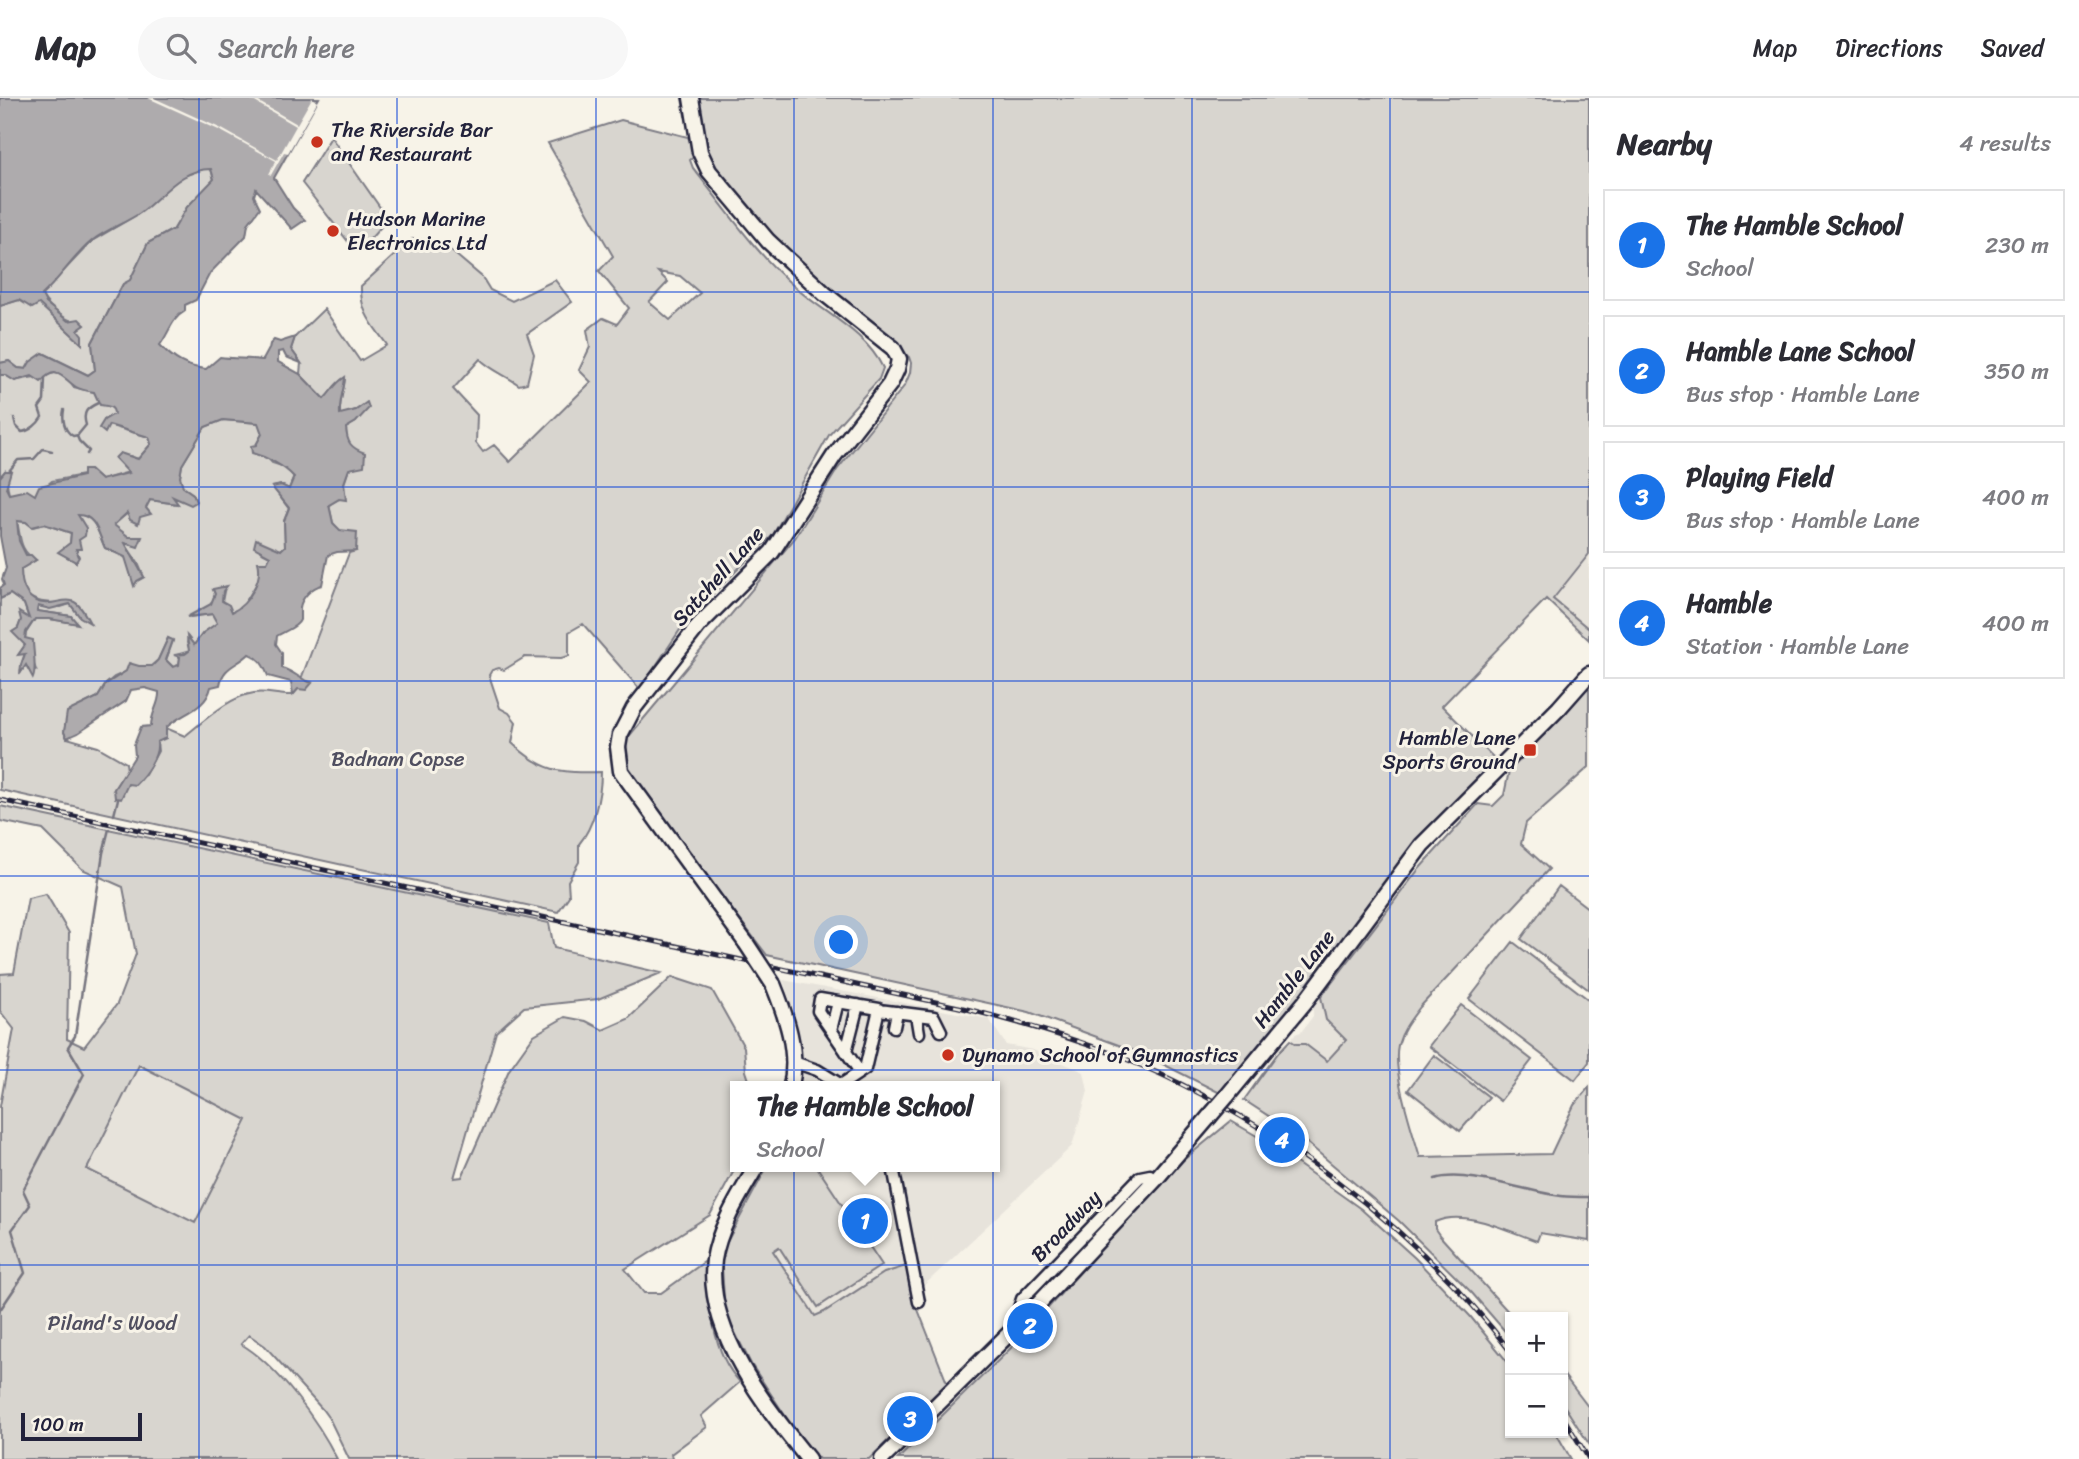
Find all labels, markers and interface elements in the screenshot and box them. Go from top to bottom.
search box [138,17,628,80]
text: Map [35,19,96,77]
text: Search here [218,25,355,71]
text: Map [1753,27,1797,69]
text: Directions [1835,27,1943,69]
text: Saved [1981,27,2044,69]
icon: search [162,29,200,67]
place label: The Riverside Bar and Restaurant [331,111,494,173]
text: Nearby [1617,117,1712,171]
text: 4 results [1959,123,2051,164]
marker: The Riverside Bar and Restaurant [309,134,325,150]
place label: Hudson Marine Electronics Ltd [347,200,488,262]
text: The Hamble School [1686,202,1903,248]
marker: Hudson Marine Electronics Ltd [325,223,341,239]
text: 1 [1637,225,1647,266]
text: 230 m [1985,225,2049,266]
text: School [1686,248,1754,289]
text: Hamble Lane School [1686,328,1914,374]
text: 2 [1635,351,1649,392]
text: 350 m [1984,351,2049,392]
text: Bus stop · Hamble Lane [1686,374,1920,415]
text: Playing Field [1686,454,1833,500]
text: 3 [1636,477,1648,518]
text: 400 m [1982,477,2049,518]
text: Bus stop · Hamble Lane [1686,500,1920,541]
street label: Satchell Lane [662,517,774,635]
text: Hamble [1686,580,1772,626]
text: 4 [1635,603,1649,644]
text: 400 m [1982,603,2049,644]
text: Station · Hamble Lane [1686,626,1909,667]
place label: Hamble Lane Sports Ground [1383,719,1518,781]
park label: Badnam Copse [331,740,465,778]
marker: Hamble Lane Sports Ground [1522,742,1538,758]
street label: Hamble Lane [1243,921,1345,1037]
your location [824,925,858,959]
place label: Dynamo School of Gymnastics [962,1036,1239,1074]
marker: Dynamo School of Gymnastics [940,1047,956,1063]
popup [730,1081,1000,1172]
text: The Hamble School [757,1083,973,1129]
pin: 4 [1259,1114,1305,1166]
text: School [757,1129,824,1170]
street label: Broadway [1021,1180,1111,1272]
pin: 1 [842,1195,888,1247]
pin: 2 [1007,1300,1053,1352]
park label: Piland's Wood [47,1304,178,1342]
map controls [1505,1312,1568,1438]
button: + [1505,1312,1568,1375]
button: − [1505,1375,1568,1438]
pin: 3 [887,1393,933,1445]
text: 100 m [32,1408,84,1441]
scale bar [21,1410,142,1442]

